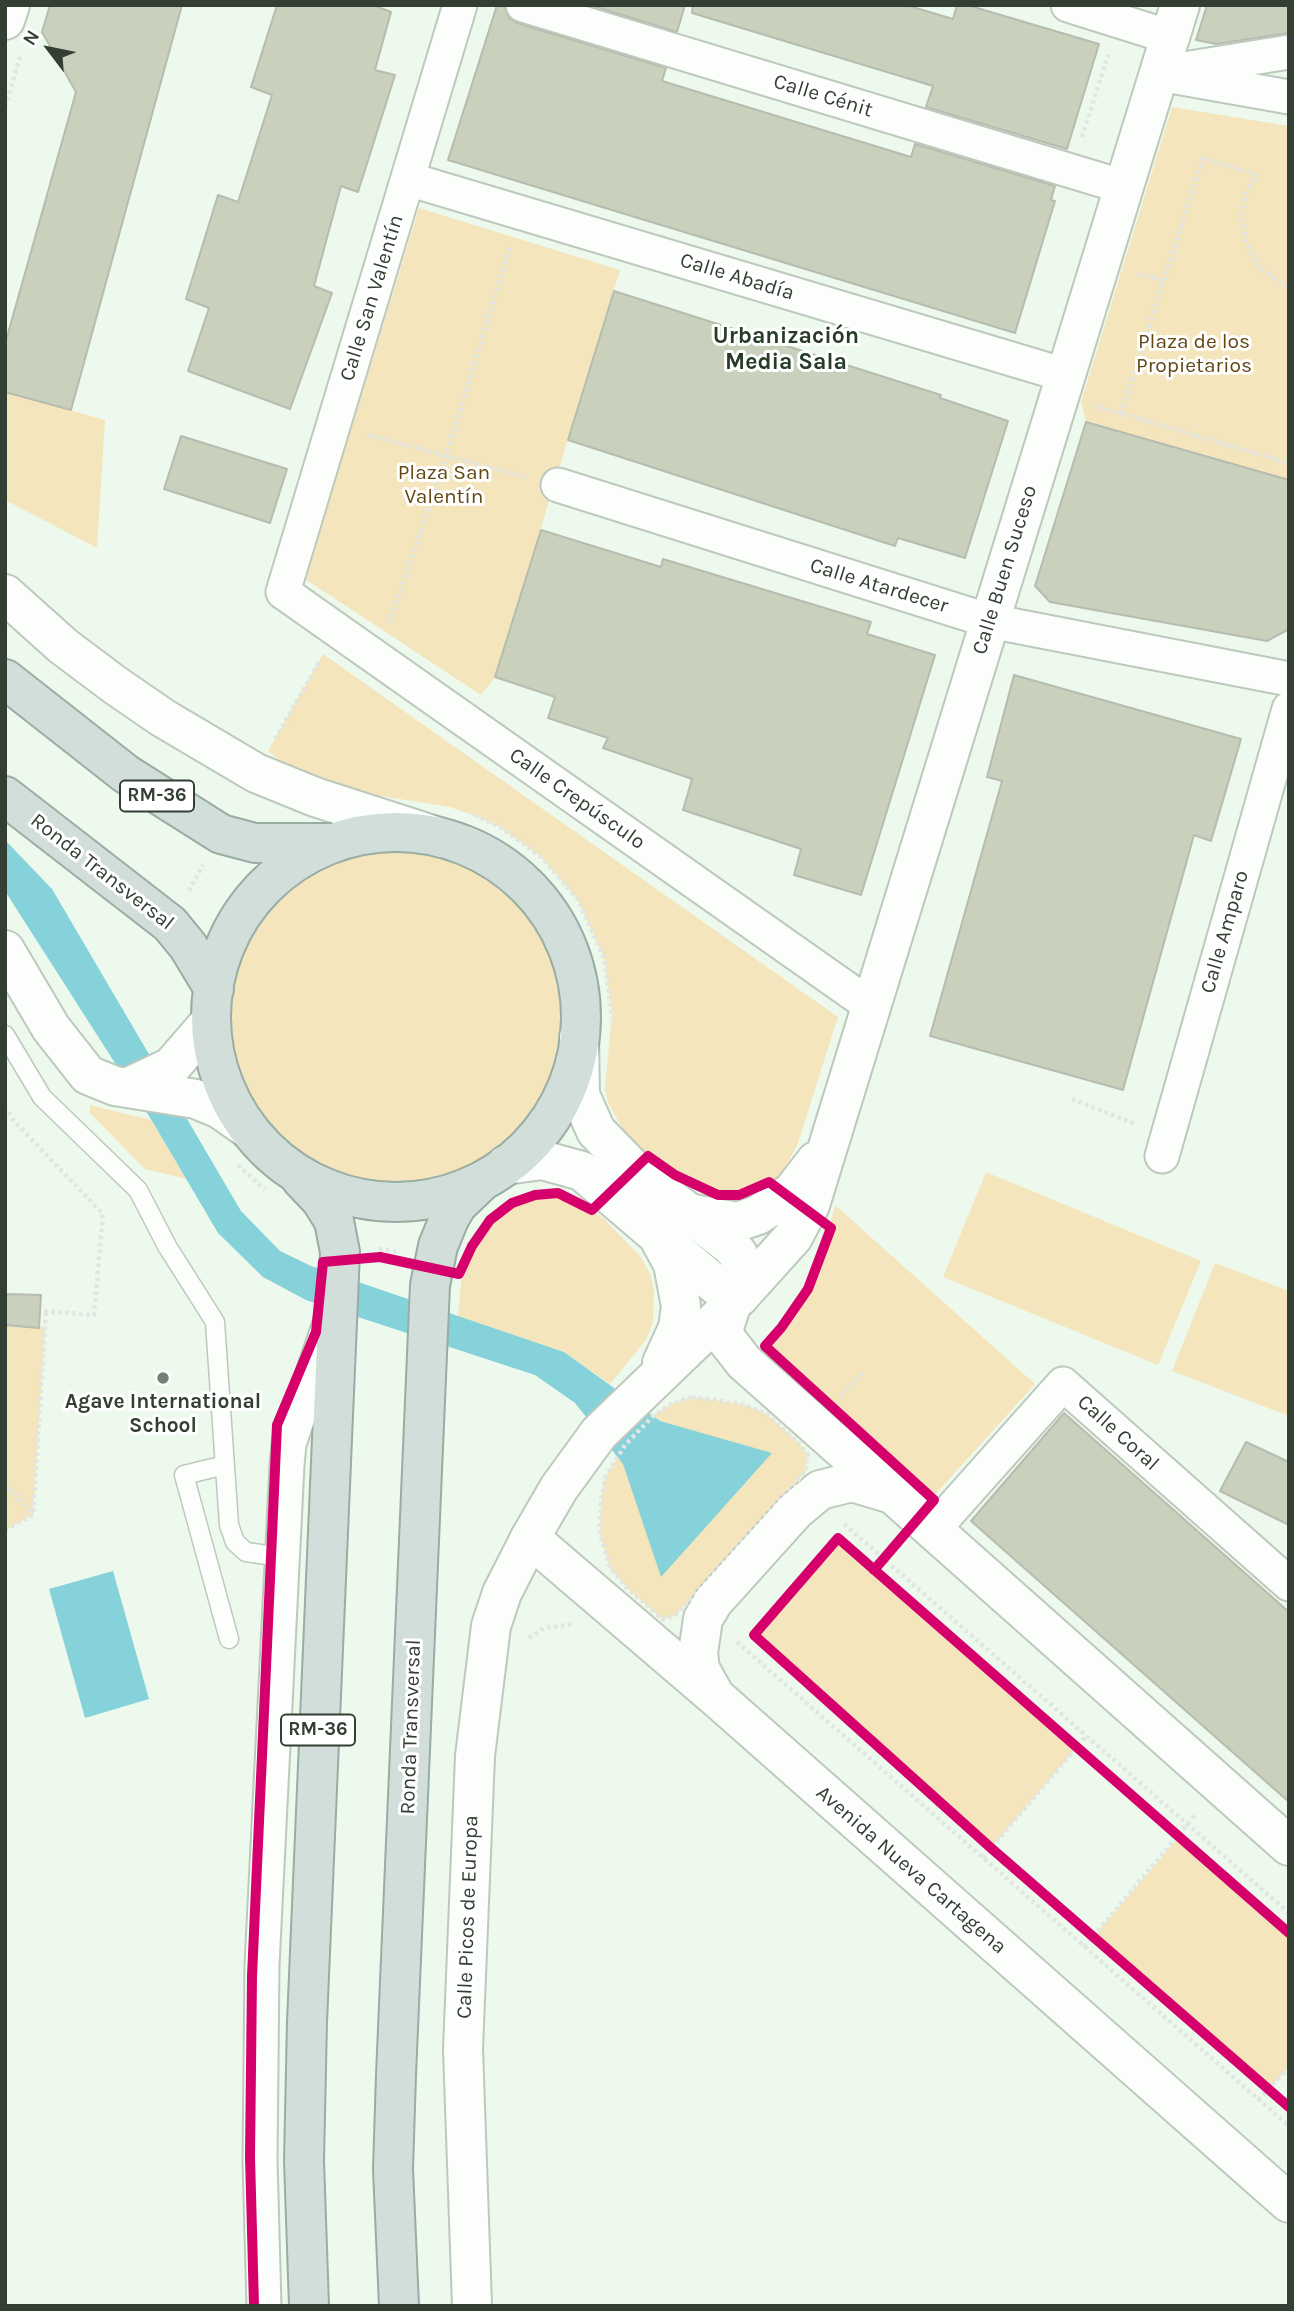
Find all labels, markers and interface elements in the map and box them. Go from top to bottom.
north arrow [14,14,84,84]
text: N [18,26,44,49]
street label: Calle Cénit [770,69,876,123]
street label: Calle San Valentín [335,212,409,384]
street label: Calle Abadía [677,248,797,306]
district label: Urbanización Media Sala [713,322,859,376]
park label: Plaza de los Propietarios [1136,329,1252,379]
park label: Plaza San Valentín [398,460,490,510]
street label: Calle Buen Suceso [967,482,1043,658]
street label: Calle Atardecer [807,553,951,619]
street label: Calle Crepúsculo [504,743,650,855]
road number: RM-36 [120,780,194,811]
street label: Ronda Transversal [25,808,179,936]
street label: Calle Amparo [1195,868,1255,996]
marker: Agave International School [155,1370,171,1386]
place label: Agave International School [65,1389,261,1439]
street label: Calle Coral [1072,1390,1164,1476]
street label: Ronda Transversal [395,1639,427,1815]
road number: RM-36 [281,1714,355,1746]
street label: Avenida Nueva Cartagena [811,1780,1011,1960]
street label: Calle Picos de Europa [452,1815,484,2019]

